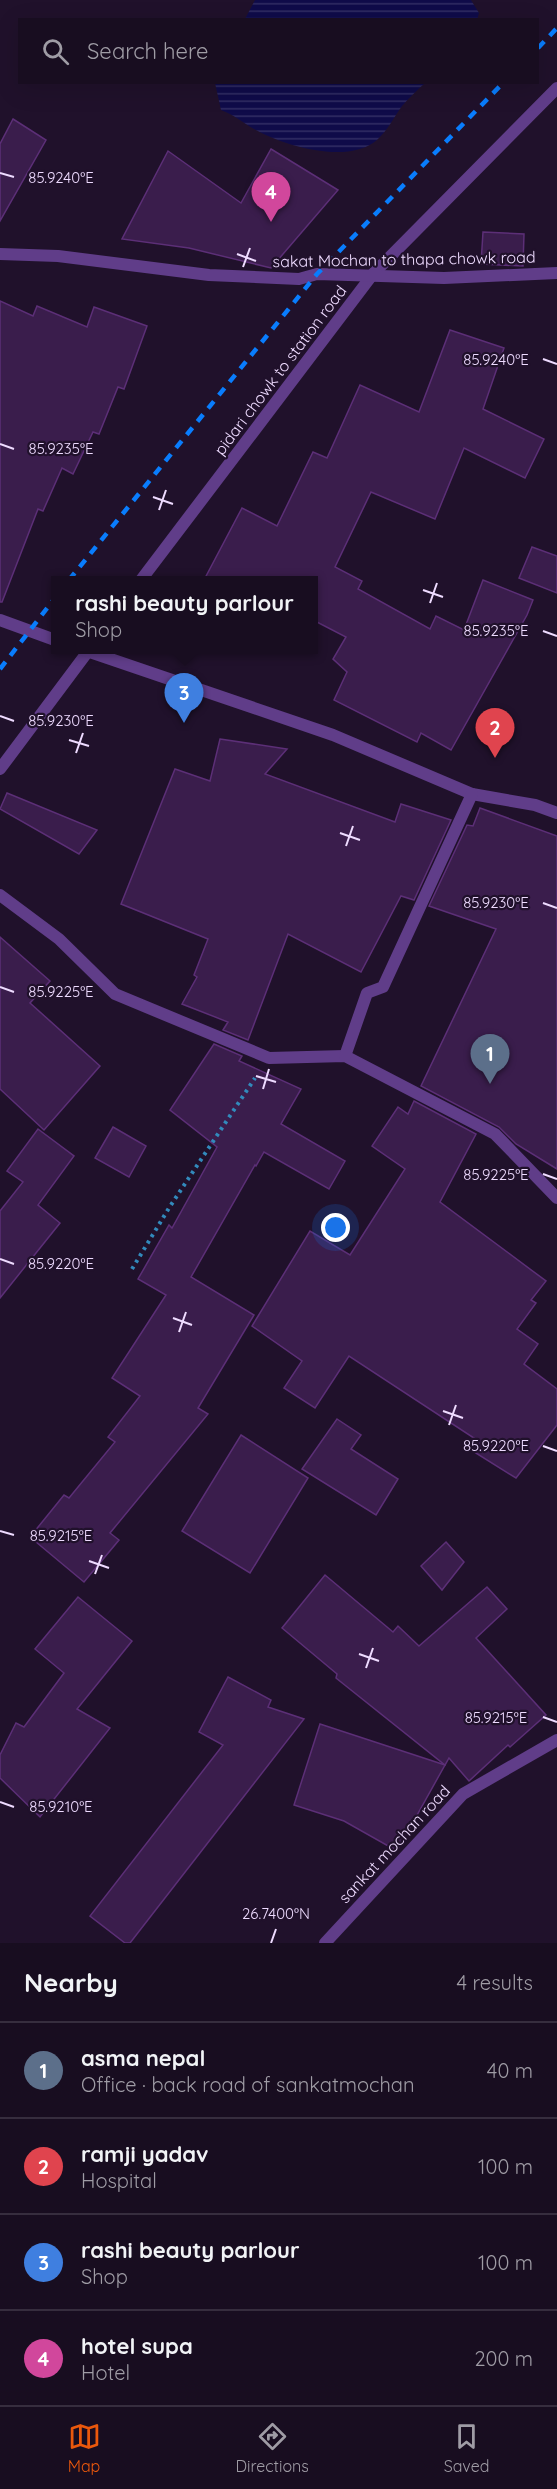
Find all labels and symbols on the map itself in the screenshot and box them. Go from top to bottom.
text: 85.9240°E [28,168,94,187]
pin: 4 [252,172,290,222]
street label: sakat Mochan to thapa chowk road [272,247,536,271]
street label: pidari chowk to station road [210,281,350,459]
text: 85.9240°E [463,350,529,369]
text: 85.9235°E [29,439,93,458]
text: 85.9235°E [464,621,528,640]
pin: 3 [164,674,204,723]
pin: 2 [476,708,514,758]
text: 85.9230°E [28,711,94,730]
text: 85.9230°E [463,893,529,912]
text: 85.9225°E [28,982,94,1001]
pin: 1 [470,1034,510,1084]
text: 85.9225°E [463,1165,529,1184]
your location [321,1213,350,1242]
text: 85.9220°E [28,1254,94,1273]
text: 85.9220°E [463,1436,529,1455]
text: 85.9215°E [30,1526,92,1545]
text: 85.9215°E [465,1708,527,1727]
street label: sankat mochan road [334,1781,454,1907]
text: 85.9210°E [29,1797,93,1816]
text: 26.7400°N [242,1904,310,1923]

